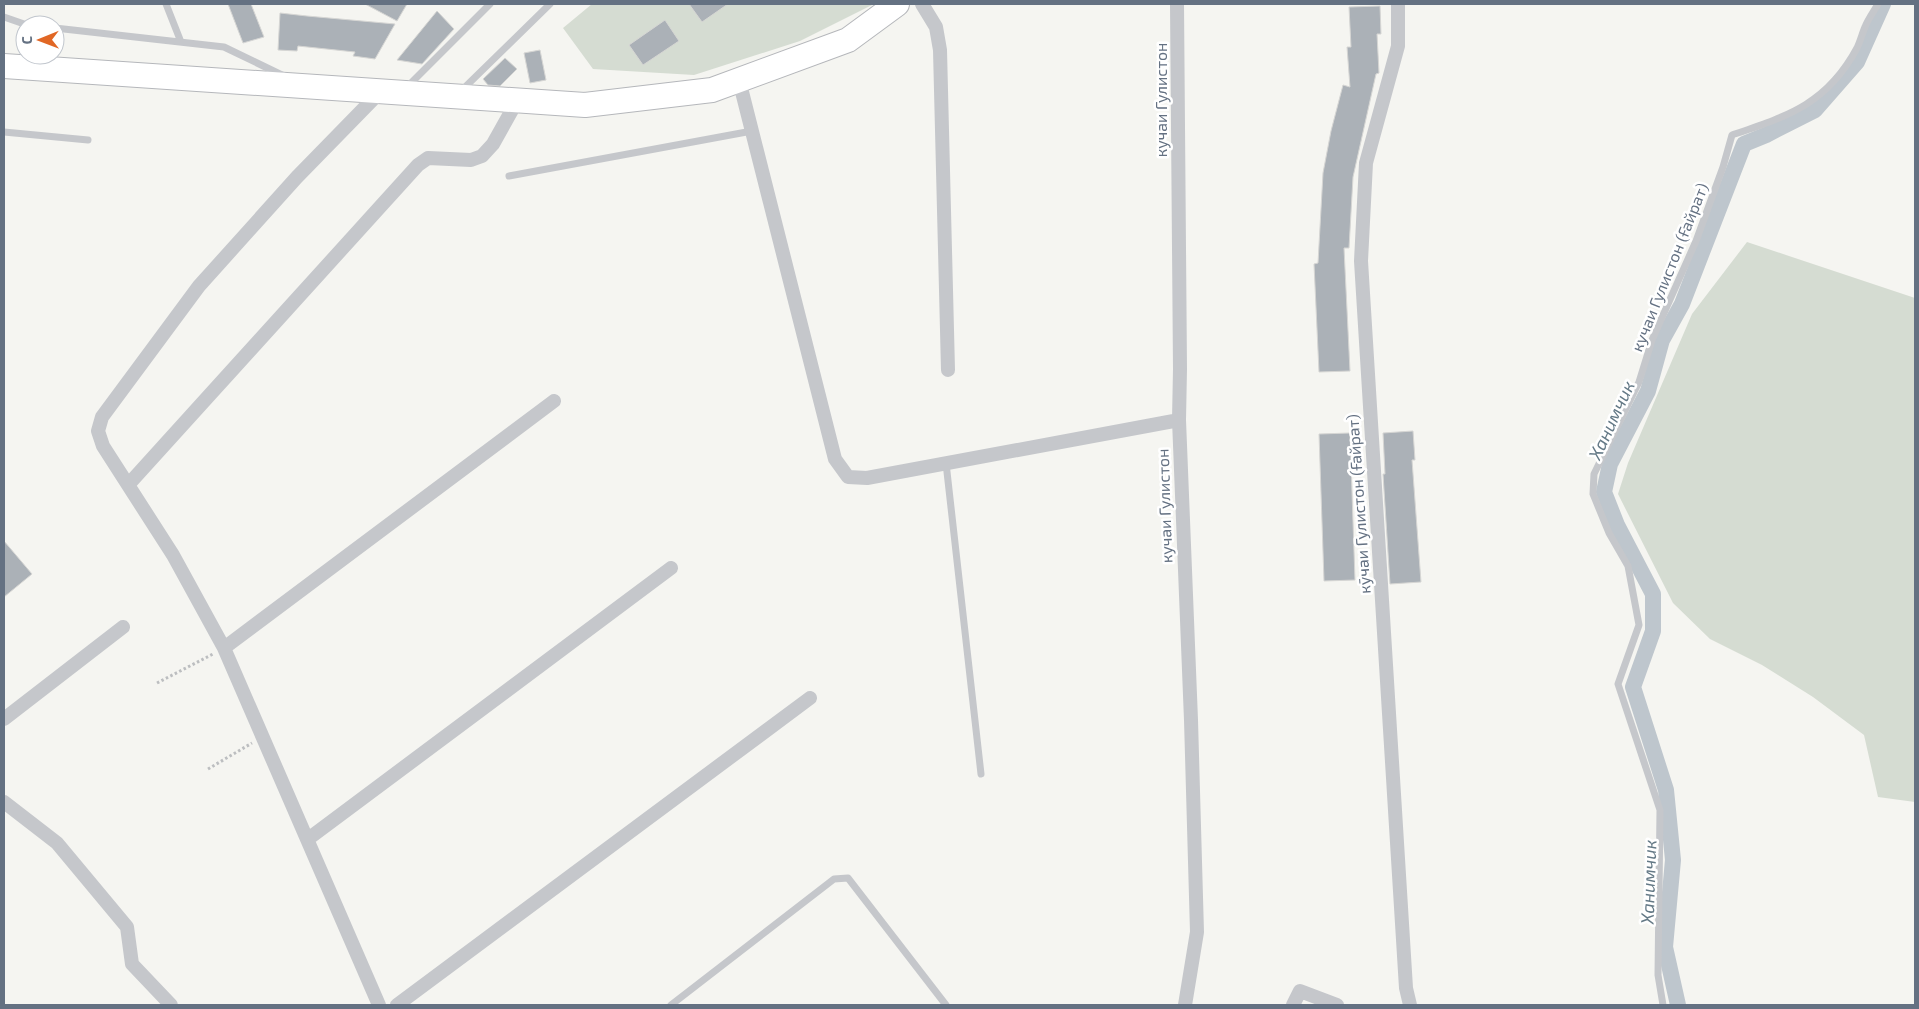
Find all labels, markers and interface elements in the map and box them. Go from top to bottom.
north arrow [15,15,65,65]
text: С [18,36,35,45]
street label: кучаи Гулистон [1151,43,1171,157]
street label: кучаи Гулистон (Ғайрат) [1626,180,1712,354]
water label: Ханимчик [1583,377,1639,464]
street label: кӯчаи Гулистон (Ғайрат) [1342,413,1375,595]
street label: кучаи Гулистон [1153,448,1176,564]
water label: Ханимчик [1635,839,1660,926]

